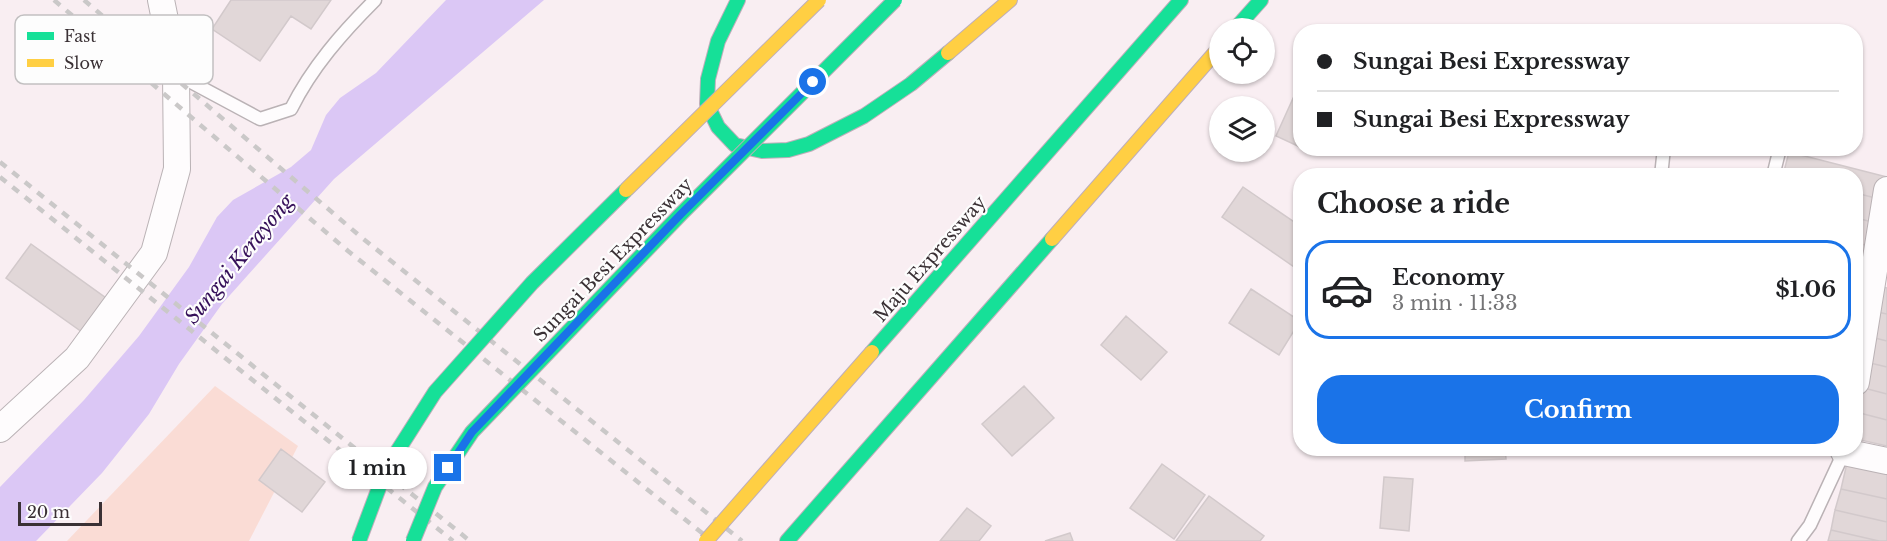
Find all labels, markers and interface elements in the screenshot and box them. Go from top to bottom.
legend [15,15,213,84]
map controls [1209,18,1275,162]
button: locate [1209,18,1275,84]
text: Fast [64,26,96,46]
text: Sungai Besi Expressway [1353,48,1629,75]
text: Slow [64,53,104,73]
route start [799,68,826,95]
button: layers [1209,96,1275,162]
text: Sungai Besi Expressway [1353,106,1629,133]
street label: Sungai Besi Expressway [529,173,697,346]
text: Choose a ride [1317,187,1510,220]
water label: Sungai Kerayong [179,189,299,329]
street label: Maju Expressway [869,191,991,326]
icon: car [1320,263,1374,317]
text: Economy [1392,264,1504,291]
text: $1.06 [1776,276,1836,303]
text: 3 min · 11:33 [1392,291,1517,315]
button: Confirm [1317,375,1839,444]
callout: 1 min [328,447,427,489]
route end [434,454,461,481]
text: 1 min [349,456,406,480]
scale bar [18,499,102,526]
text: 20 m [27,502,70,522]

